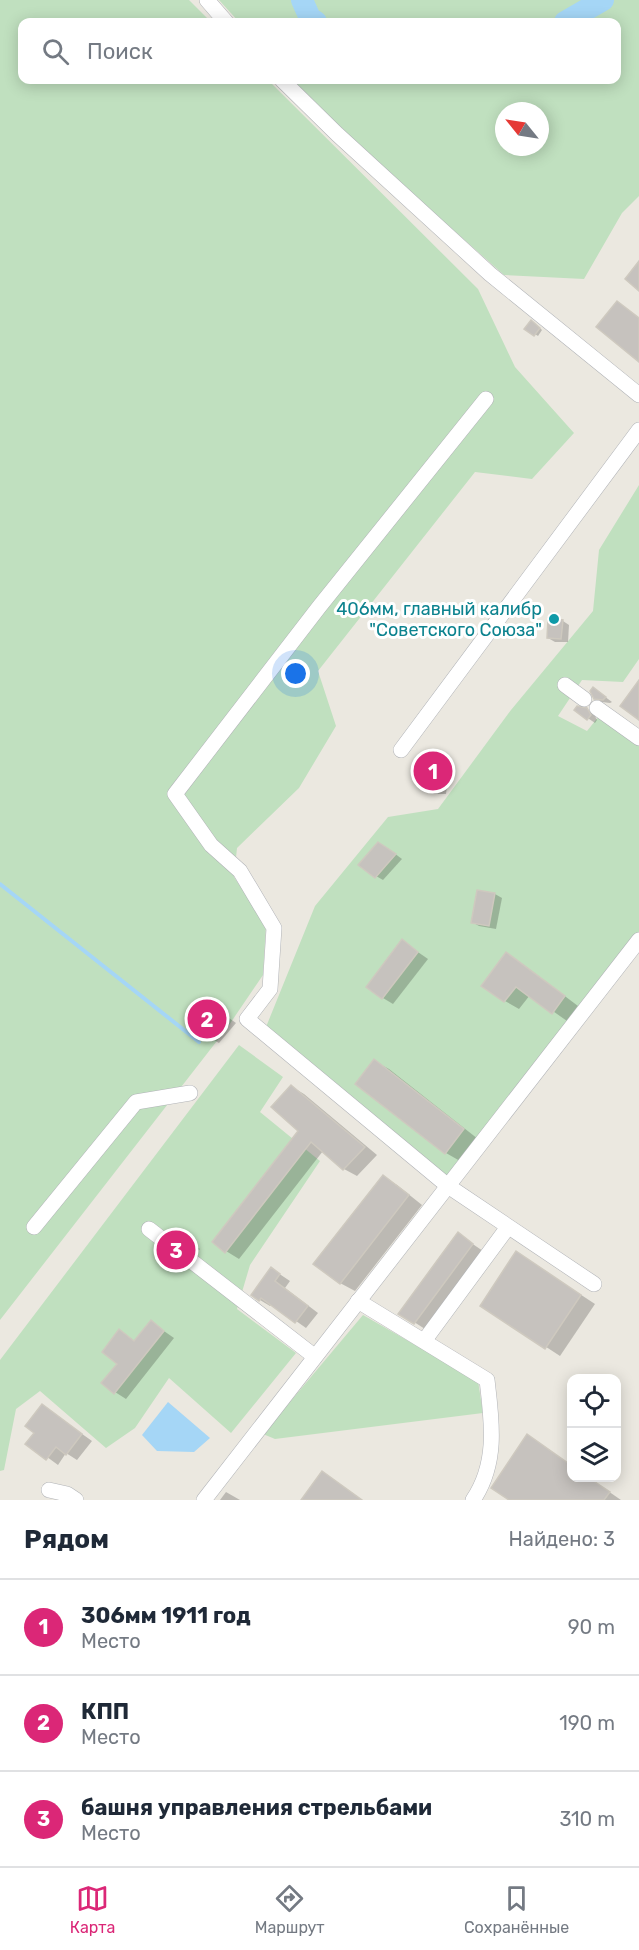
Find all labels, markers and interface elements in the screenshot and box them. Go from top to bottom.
search box [18,18,621,84]
icon: search [39,35,72,68]
text: Поиск [87,38,153,65]
north arrow [495,102,549,156]
place label: 406мм, главный калибр "Советского Союза" [336,598,542,641]
marker: 406мм, главный калибр "Советского Союза" [547,612,561,626]
your location [281,659,310,688]
pin: 1 [414,748,452,794]
pin: 2 [188,996,226,1042]
pin: 3 [156,1228,195,1272]
map controls [567,1374,621,1482]
button: locate [567,1374,621,1428]
button: layers [567,1428,621,1482]
text: Рядом [24,1524,109,1555]
text: Найдено: 3 [509,1527,615,1551]
text: 306мм 1911 год [81,1602,251,1629]
text: 1 [39,1615,48,1639]
text: 90 m [568,1615,615,1639]
text: Место [81,1629,141,1653]
text: КПП [81,1698,129,1725]
text: 2 [37,1711,50,1735]
text: 190 m [559,1711,615,1735]
text: Место [81,1725,141,1749]
text: башня управления стрельбами [81,1794,432,1821]
text: 3 [37,1807,50,1831]
text: 310 m [559,1807,615,1831]
text: Место [81,1821,141,1845]
tab: Карта [70,1882,115,1937]
tab: Маршрут [255,1882,325,1937]
tab: Сохранённые [464,1882,569,1937]

